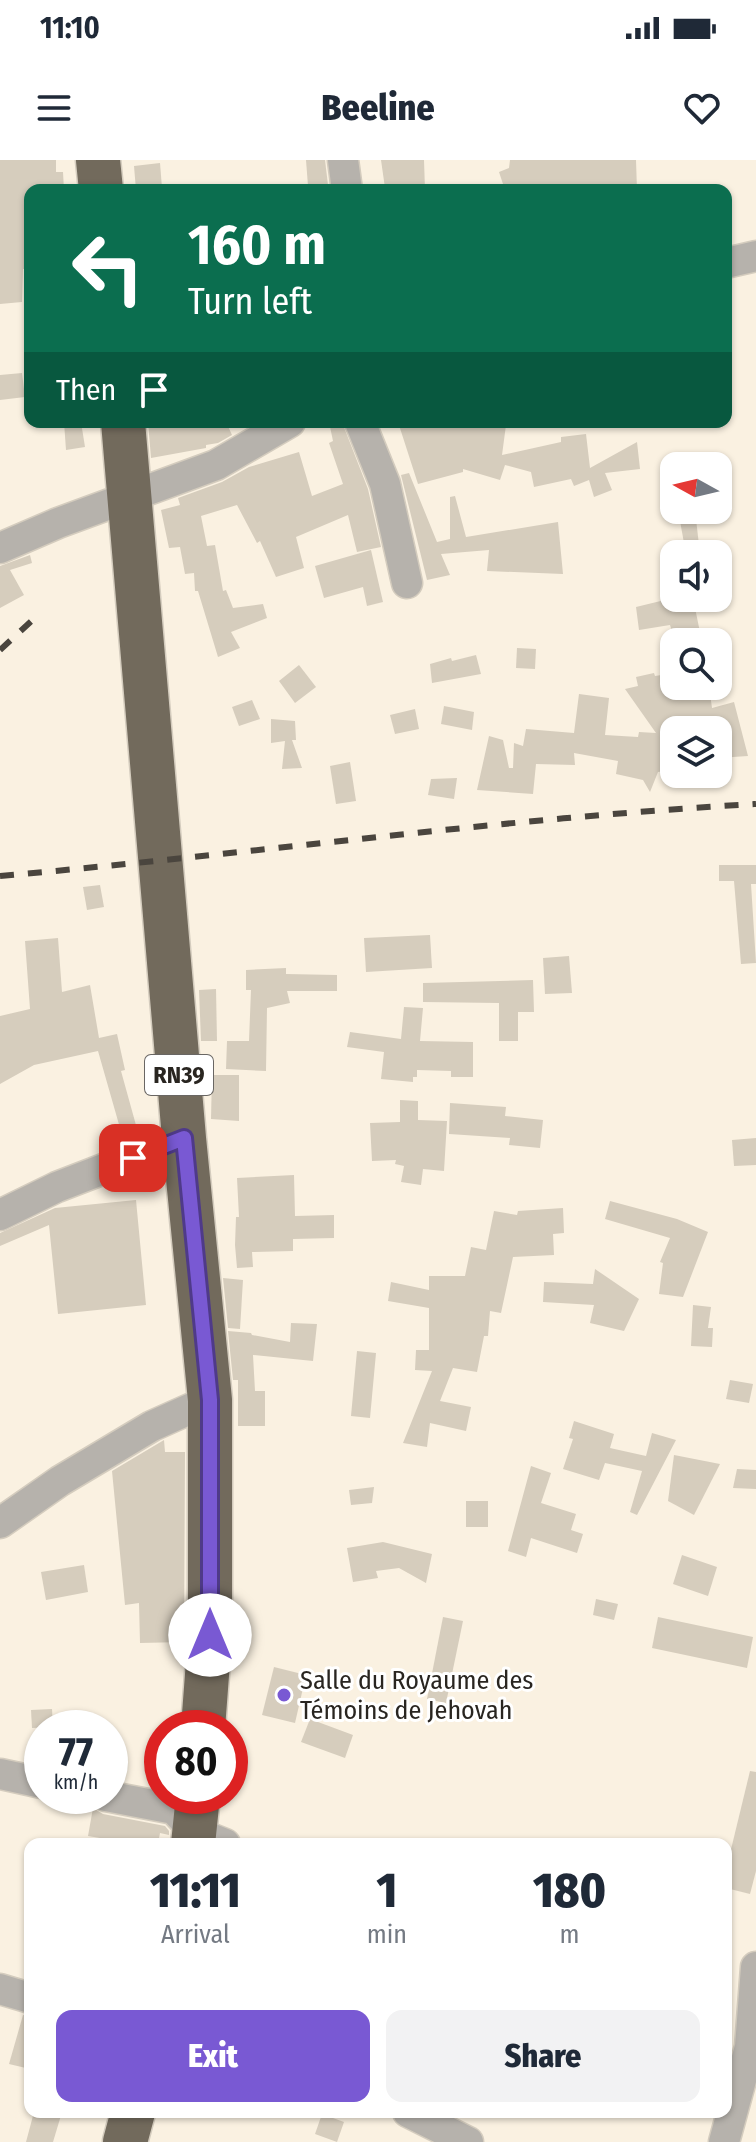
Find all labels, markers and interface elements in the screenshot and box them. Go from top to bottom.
text: 11:10 [40,10,100,46]
icon: menu [32,86,76,130]
text: Beeline [321,86,435,130]
icon: heart [680,86,724,130]
text: 160 m [188,212,326,279]
icon: left [56,216,160,320]
text: Turn left [188,280,312,324]
icon: arrive [132,368,176,412]
text: Then [56,372,116,408]
north arrow [660,452,732,524]
map controls [660,452,732,788]
button: sound [660,540,732,612]
button: search [660,628,732,700]
button: layers [660,716,732,788]
road number: RN39 [145,1055,213,1095]
pin [99,1124,167,1192]
icon: arrive [111,1136,155,1180]
position arrow [168,1593,252,1677]
place label: Salle du Royaume des Témoins de Jehovah [300,1665,533,1726]
marker: Salle du Royaume des Témoins de Jehovah [275,1686,293,1704]
speed limit sign: 80 [144,1710,248,1814]
text: 77 [59,1728,93,1776]
text: km/h [54,1770,98,1794]
text: 11:11 [150,1862,241,1920]
text: 1 [376,1862,397,1920]
text: 180 [533,1862,606,1920]
text: Arrival [161,1919,230,1950]
text: min [367,1919,407,1950]
text: m [559,1919,579,1950]
button: Exit [56,2010,370,2102]
button: Share [386,2010,700,2102]

